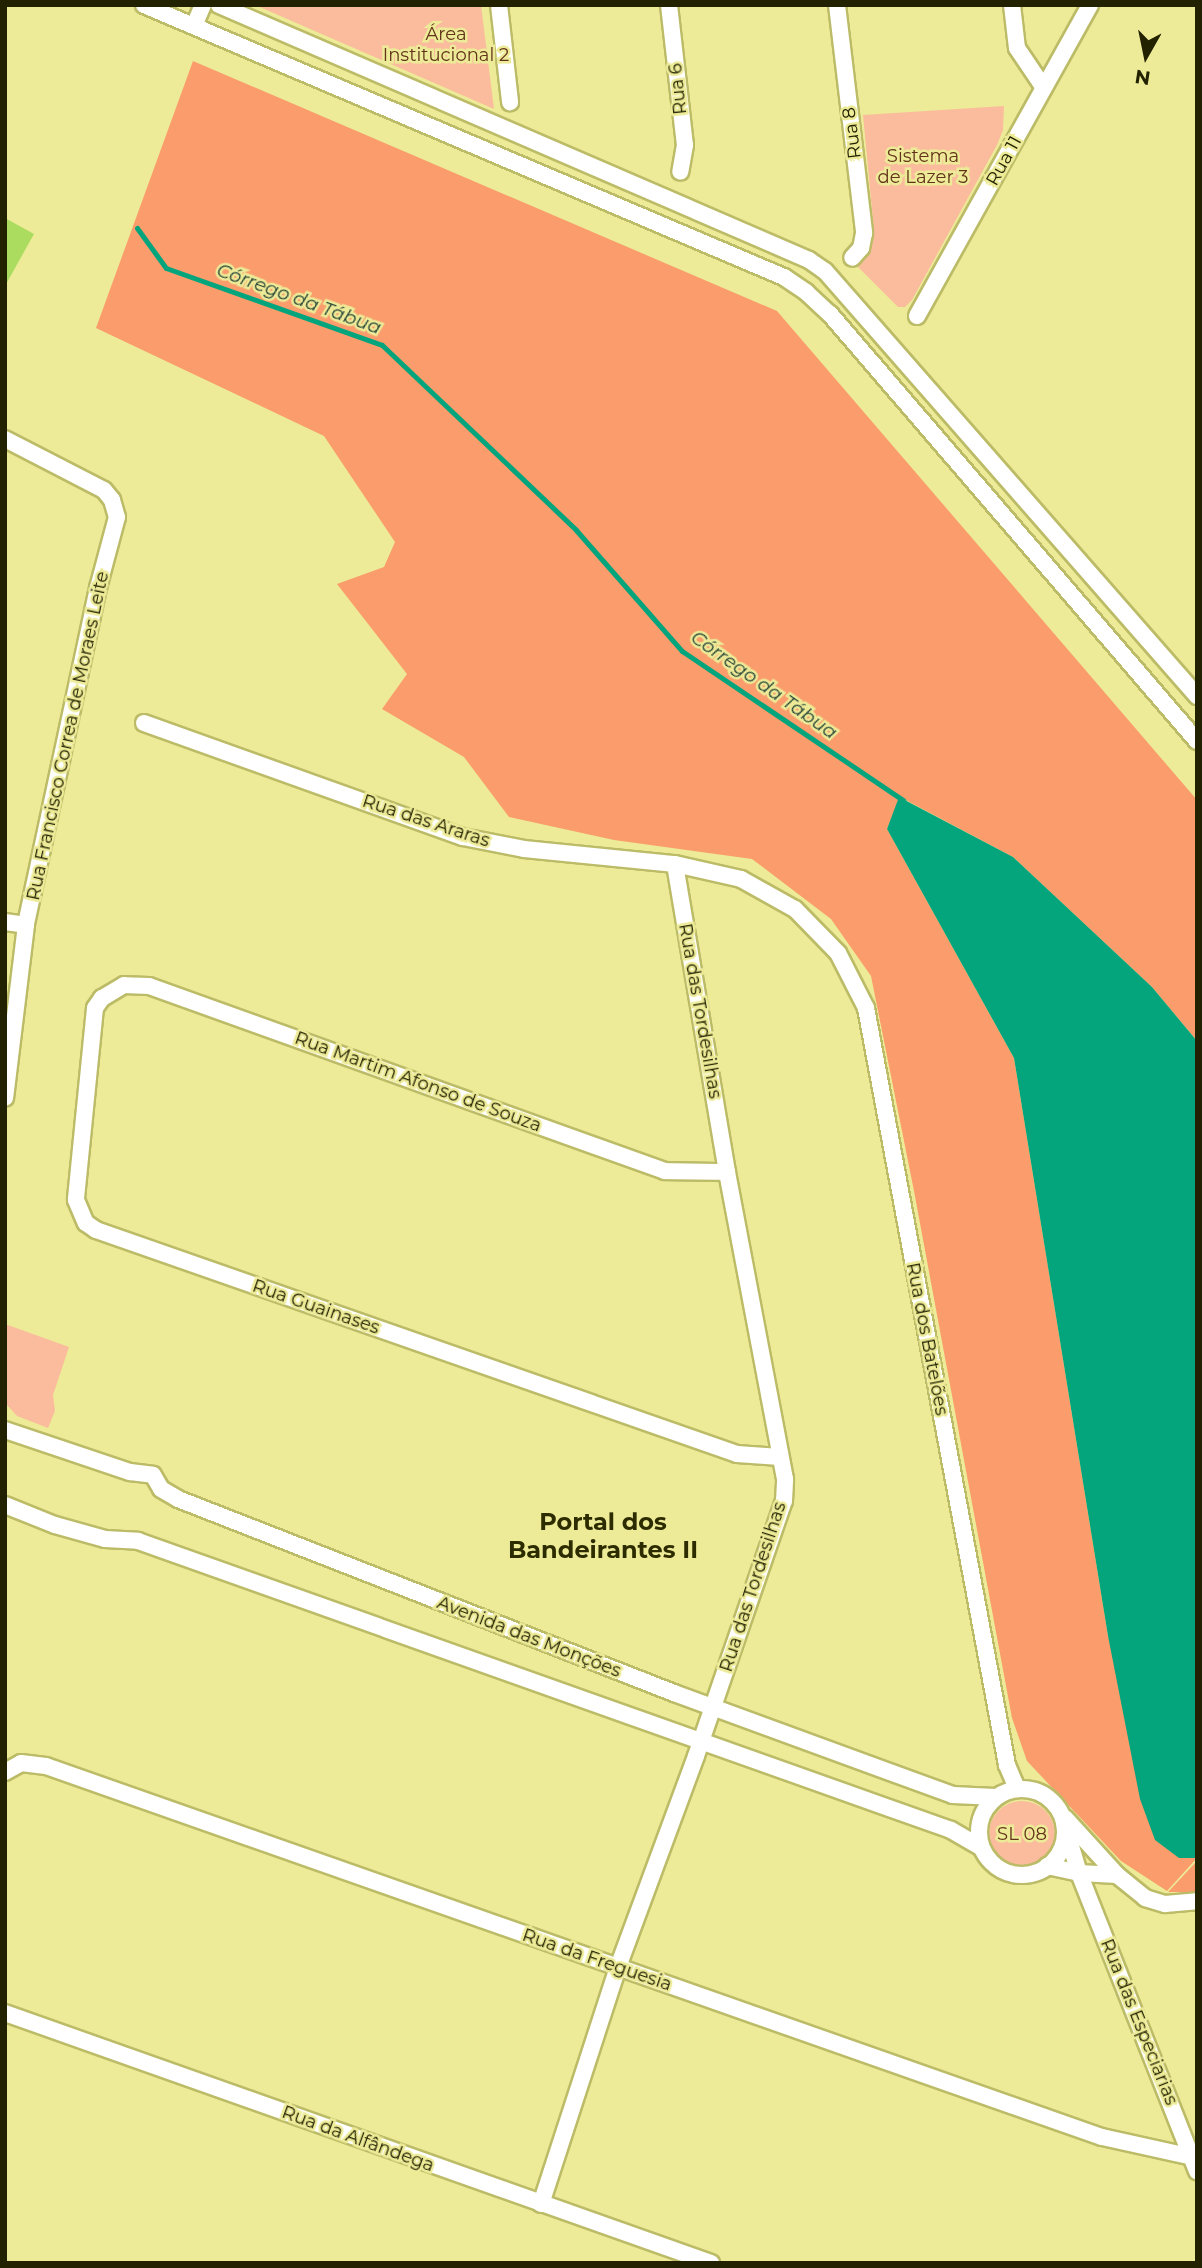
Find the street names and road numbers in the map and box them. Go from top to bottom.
street label: Rua 6 [665,62,691,116]
street label: Rua 8 [838,106,866,160]
street label: Rua 11 [982,132,1026,190]
street label: Rua Francisco Correa de Moraes Leite [23,570,113,902]
street label: Rua das Araras [360,790,492,852]
street label: Rua das Tordesilhas [674,922,726,1100]
street label: Rua Martim Afonso de Souza [292,1027,544,1137]
street label: Rua dos Batelões [902,1261,952,1417]
street label: Rua Guainases [250,1275,382,1339]
street label: Rua das Tordesilhas [715,1499,791,1675]
street label: Avenida das Monções [434,1592,624,1682]
street label: Rua da Freguesia [519,1924,675,1996]
street label: Rua das Especiarias [1096,1936,1182,2108]
street label: Rua da Alfândega [279,2101,437,2177]

